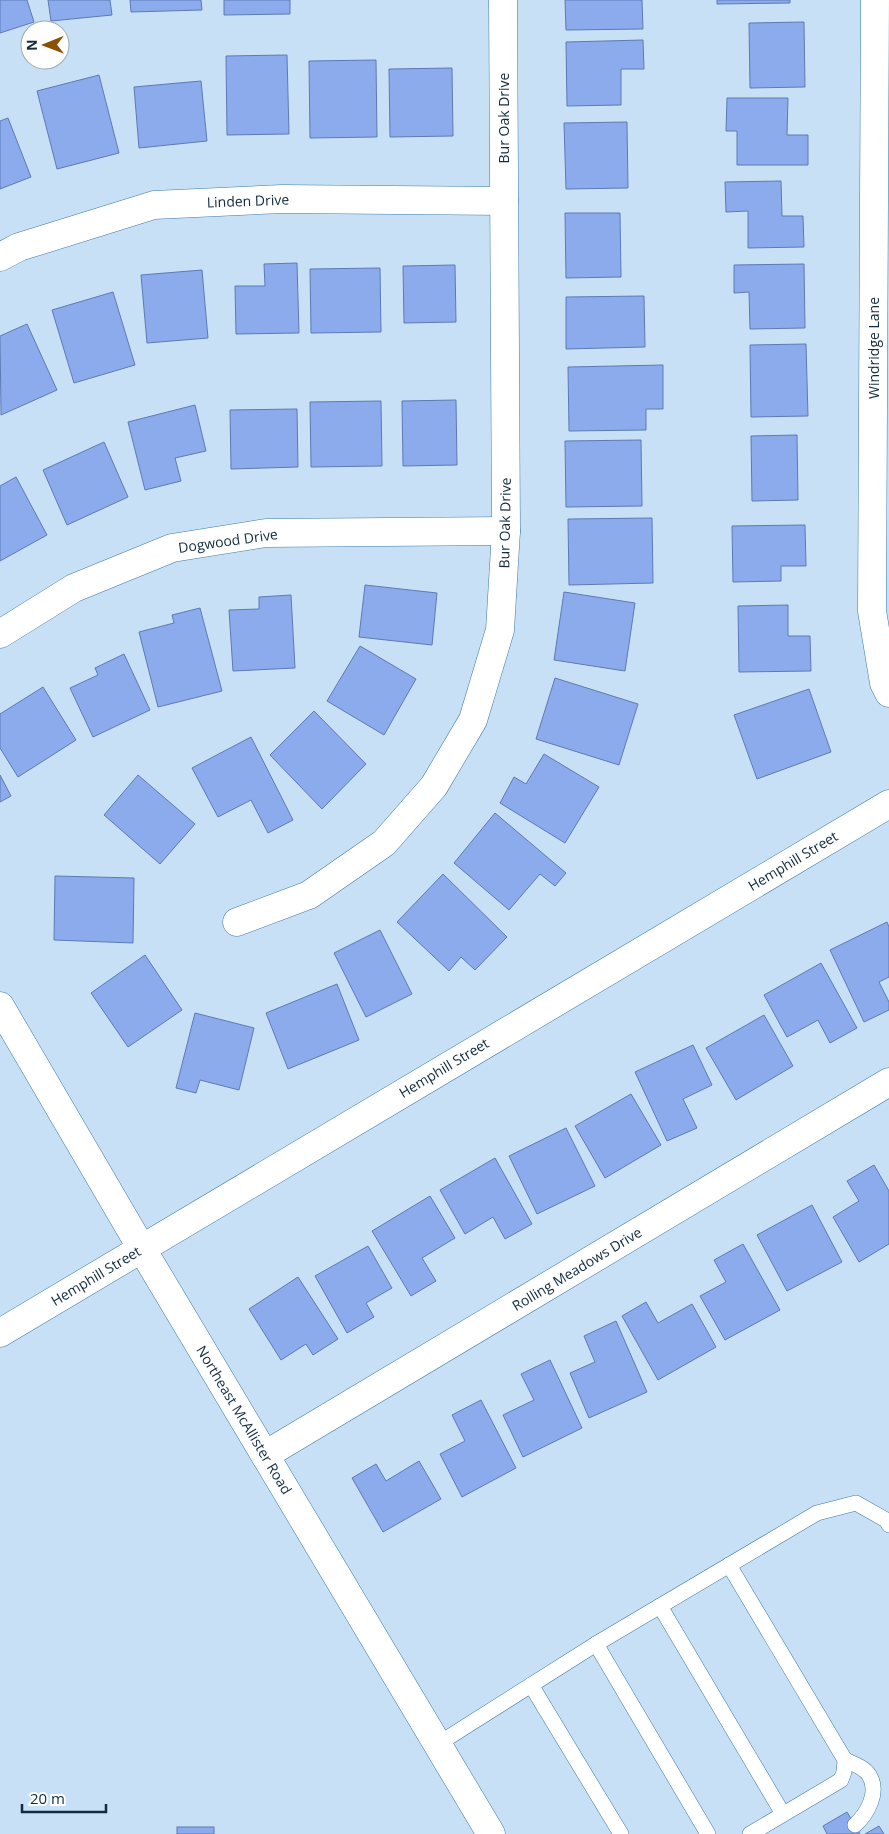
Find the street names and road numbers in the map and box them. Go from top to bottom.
street label: Bur Oak Drive [494,72,513,163]
street label: Linden Drive [206,190,290,211]
street label: Windridge Lane [864,297,883,399]
street label: Bur Oak Drive [494,477,515,569]
street label: Dogwood Drive [177,524,279,557]
street label: Hemphill Street [744,826,841,895]
street label: Hemphill Street [395,1033,492,1102]
street label: Rolling Meadows Drive [508,1222,645,1315]
street label: Hemphill Street [47,1241,144,1310]
street label: Northeast McAllister Road [192,1342,296,1498]

